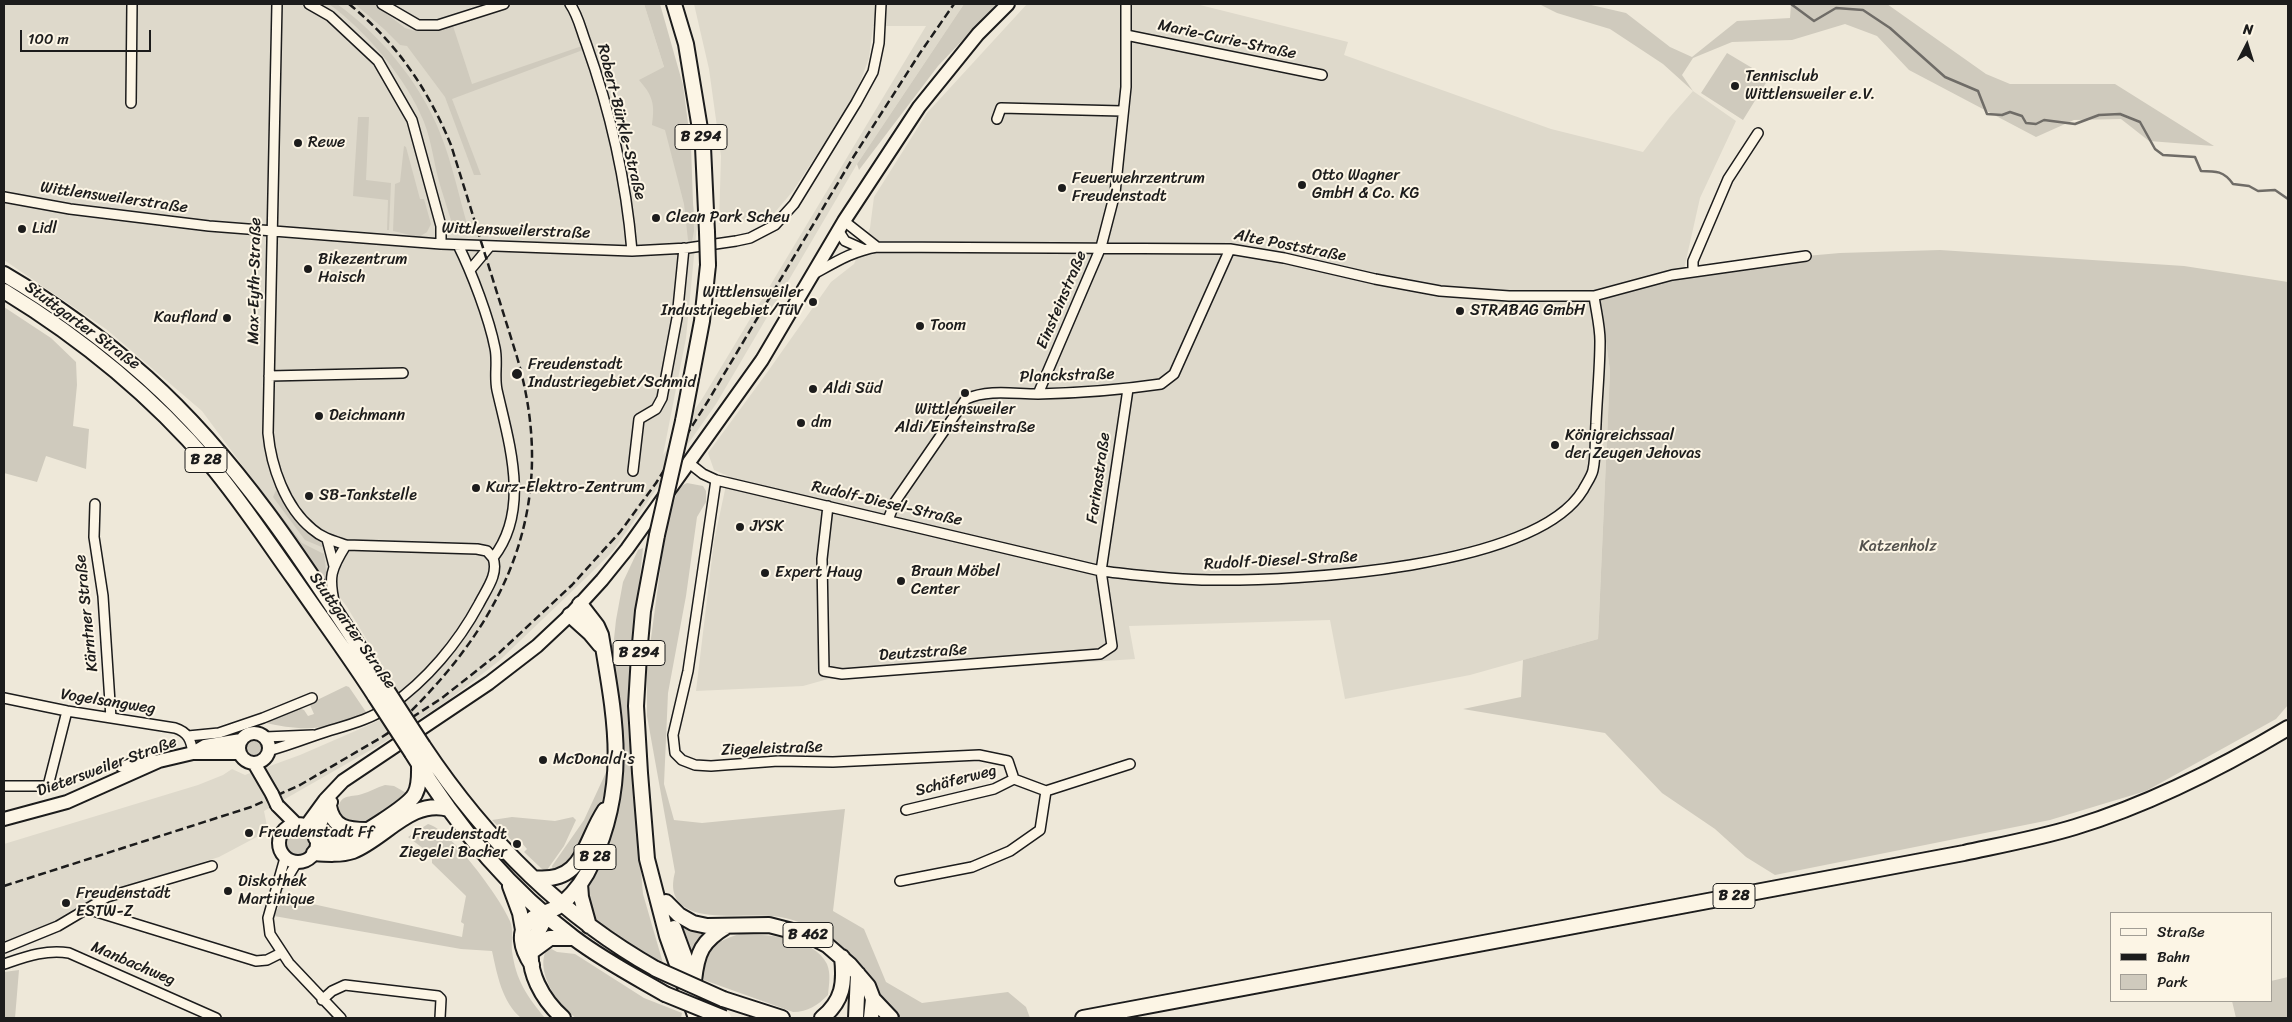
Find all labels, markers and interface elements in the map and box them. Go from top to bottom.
street label: Marie-Curie-Straße [1156,16,1298,64]
text: N [2242,17,2254,42]
scale bar [22,20,154,52]
north arrow [2222,20,2272,70]
text: 100 m [28,26,69,52]
street label: Robert-Bürkle-Straße [592,42,650,202]
place label: Tennisclub Wittlensweiler e.V. [1745,67,1875,105]
marker: Tennisclub Wittlensweiler e.V. [1729,80,1741,92]
road number: B 294 [675,124,727,150]
place label: Rewe [308,133,345,153]
marker: Rewe [292,137,304,149]
place label: Otto Wagner GmbH & Co. KG [1312,166,1419,204]
place label: Feuerwehrzentrum Freudenstadt [1072,169,1205,207]
street label: Wittlensweilerstraße [39,178,189,218]
marker: Otto Wagner GmbH & Co. KG [1296,179,1308,191]
marker: Feuerwehrzentrum Freudenstadt [1056,182,1068,194]
place label: Clean Park Scheu [666,208,790,228]
marker: Clean Park Scheu [650,212,662,224]
street label: Max-Eyth-Straße [244,217,266,345]
place label: Lidl [32,219,57,239]
street label: Wittlensweilerstraße [441,219,591,243]
marker: Lidl [16,223,28,235]
street label: Alte Poststraße [1232,226,1348,266]
street label: Einsteinstraße [1033,248,1091,352]
place label: Bikezentrum Haisch [318,250,408,288]
marker: Bikezentrum Haisch [302,263,314,275]
street label: Stuttgarter Straße [21,278,143,374]
place label: Wittlensweiler Industriegebiet/TüV [661,283,803,321]
marker: Wittlensweiler Industriegebiet/TüV [807,296,819,308]
place label: STRABAG GmbH [1470,301,1585,321]
marker: STRABAG GmbH [1454,305,1466,317]
place label: Kaufland [154,308,217,328]
marker: Kaufland [221,312,233,324]
place label: Toom [930,316,966,336]
marker: Toom [914,320,926,332]
place label: Freudenstadt Industriegebiet/Schmid [528,355,696,393]
street label: Planckstraße [1019,365,1115,387]
marker: Freudenstadt Industriegebiet/Schmid [510,367,524,381]
place label: Aldi Süd [823,379,882,399]
marker: Aldi Süd [807,383,819,395]
marker: Wittlensweiler Aldi/Einsteinstraße [959,387,971,399]
place label: Wittlensweiler Aldi/Einsteinstraße [895,400,1035,438]
place label: Deichmann [329,406,405,426]
marker: Deichmann [313,410,325,422]
place label: dm [811,413,832,433]
marker: dm [795,417,807,429]
place label: Königreichssaal der Zeugen Jehovas [1565,426,1701,464]
street label: Farinastraße [1083,431,1115,525]
marker: Königreichssaal der Zeugen Jehovas [1549,439,1561,451]
road number: B 28 [185,448,227,472]
street label: Rudolf-Diesel-Straße [810,477,964,531]
place label: Kurz-Elektro-Zentrum [486,478,645,498]
marker: Kurz-Elektro-Zentrum [470,482,482,494]
place label: SB-Tankstelle [319,486,417,506]
marker: SB-Tankstelle [303,490,315,502]
place label: JYSK [750,517,784,537]
marker: JYSK [734,521,746,533]
park label: Katzenholz [1859,537,1937,557]
street label: Rudolf-Diesel-Straße [1204,547,1358,575]
street label: Kärntner Straße [71,553,103,673]
place label: Braun Möbel Center [911,562,1000,600]
place label: Expert Haug [775,563,862,583]
marker: Expert Haug [759,567,771,579]
street label: Stuttgarter Straße [305,569,399,693]
marker: Braun Möbel Center [895,575,907,587]
road number: B 294 [613,640,665,666]
street label: Deutzstraße [878,640,968,666]
street label: Vogelsangweg [59,685,157,719]
street label: Dietersweiler Straße [34,733,180,801]
street label: Ziegeleistraße [721,738,823,760]
place label: McDonald's [553,750,635,770]
marker: McDonald's [537,754,549,766]
street label: Schäferweg [913,761,999,801]
place label: Freudenstadt Ff [259,823,374,843]
place label: Freudenstadt Ziegelei Bacher [399,825,507,863]
marker: Freudenstadt Ff [243,827,255,839]
marker: Freudenstadt Ziegelei Bacher [511,838,523,850]
road number: B 28 [574,844,616,870]
place label: Diskothek Martinique [238,872,315,910]
place label: Freudenstadt ESTW-Z [76,884,171,922]
road number: B 28 [1713,884,1755,908]
marker: Diskothek Martinique [222,885,234,897]
marker: Freudenstadt ESTW-Z [60,897,72,909]
legend [2110,912,2272,1002]
text: Straße [2157,919,2205,945]
road number: B 462 [783,922,833,948]
street label: Manbachweg [88,938,178,990]
text: Bahn [2157,944,2190,970]
text: Park [2157,969,2188,995]

